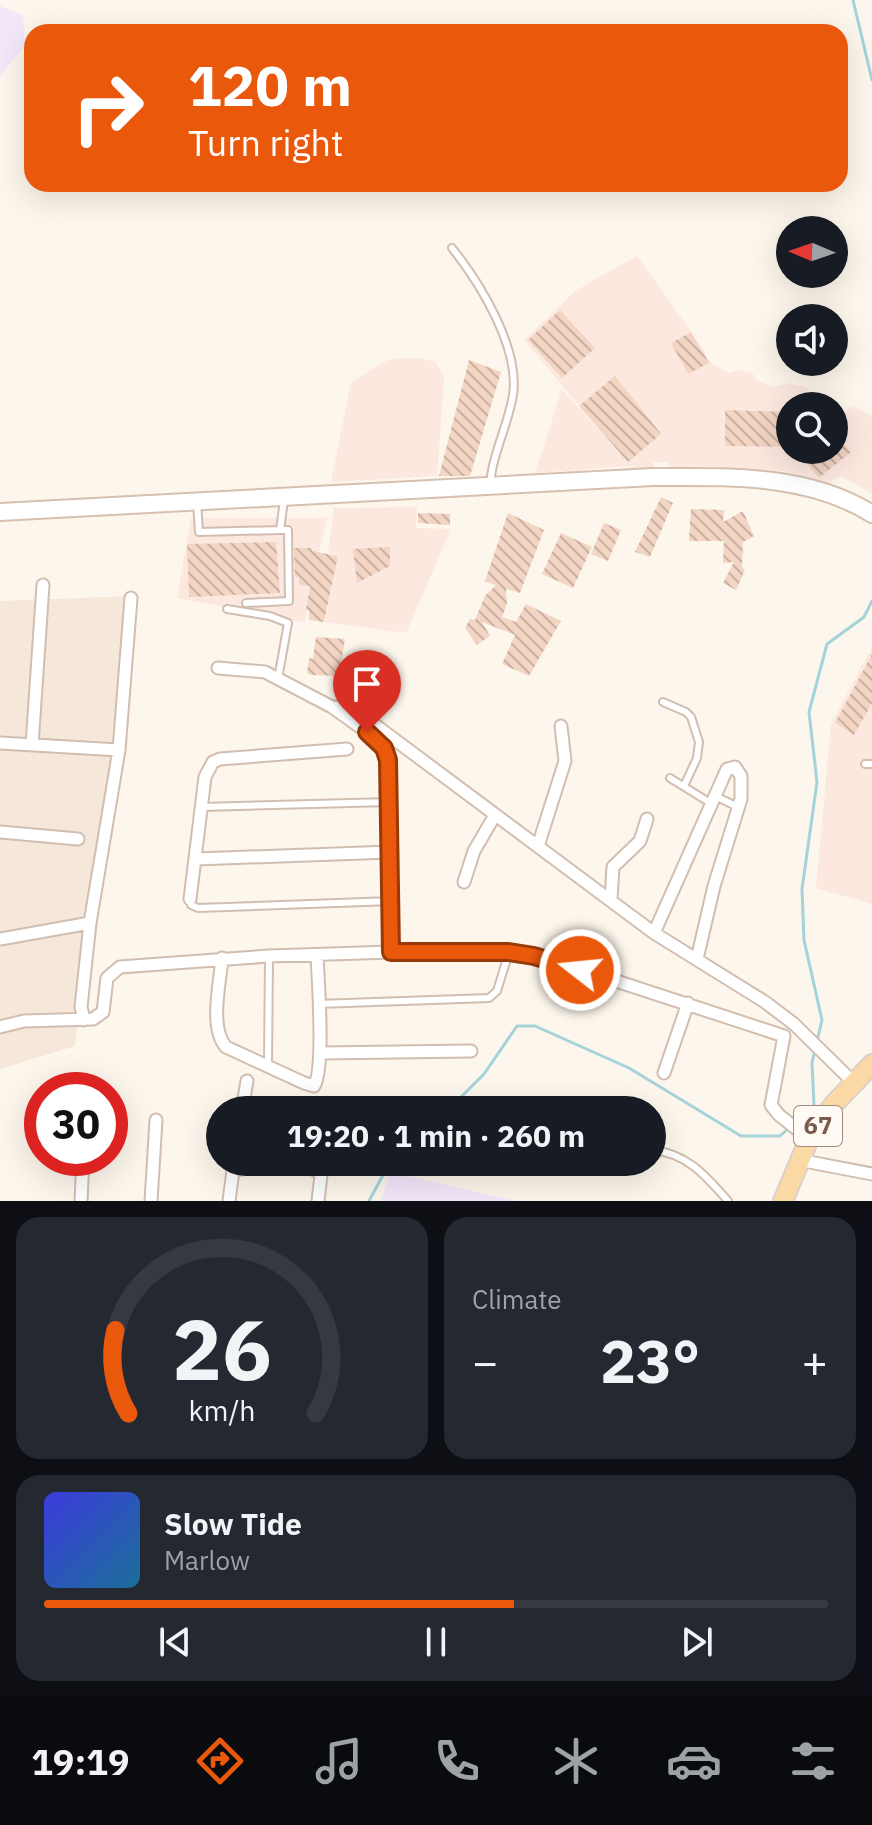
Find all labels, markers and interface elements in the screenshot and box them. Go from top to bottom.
text: 120 m [188,49,352,121]
icon: right [56,56,160,160]
text: Turn right [188,119,344,166]
north arrow [776,216,848,288]
map controls [776,216,848,464]
button: sound [776,304,848,376]
button: search [776,392,848,464]
pin [333,650,401,732]
icon: arrive [345,662,389,706]
position arrow [538,928,622,1012]
speed limit sign: 30 [24,1072,128,1176]
road number: 67 [794,1106,842,1146]
text: 19:20 · 1 min · 260 m [287,1116,585,1155]
text: Climate [472,1282,562,1316]
text: 26 [172,1295,272,1403]
text: 23° [600,1321,700,1400]
text: − [472,1333,498,1390]
text: + [802,1333,828,1390]
text: km/h [188,1392,256,1429]
text: Slow Tide [164,1504,302,1543]
text: Marlow [164,1543,250,1577]
icon: previous [153,1620,197,1664]
icon: pause [414,1620,458,1664]
icon: next [675,1620,719,1664]
icon: directions [192,1733,248,1789]
icon: music [311,1733,367,1789]
icon: phone [429,1733,485,1789]
icon: climate [548,1733,604,1789]
icon: car [666,1733,722,1789]
icon: filters [785,1733,841,1789]
text: 19:19 [31,1738,130,1785]

